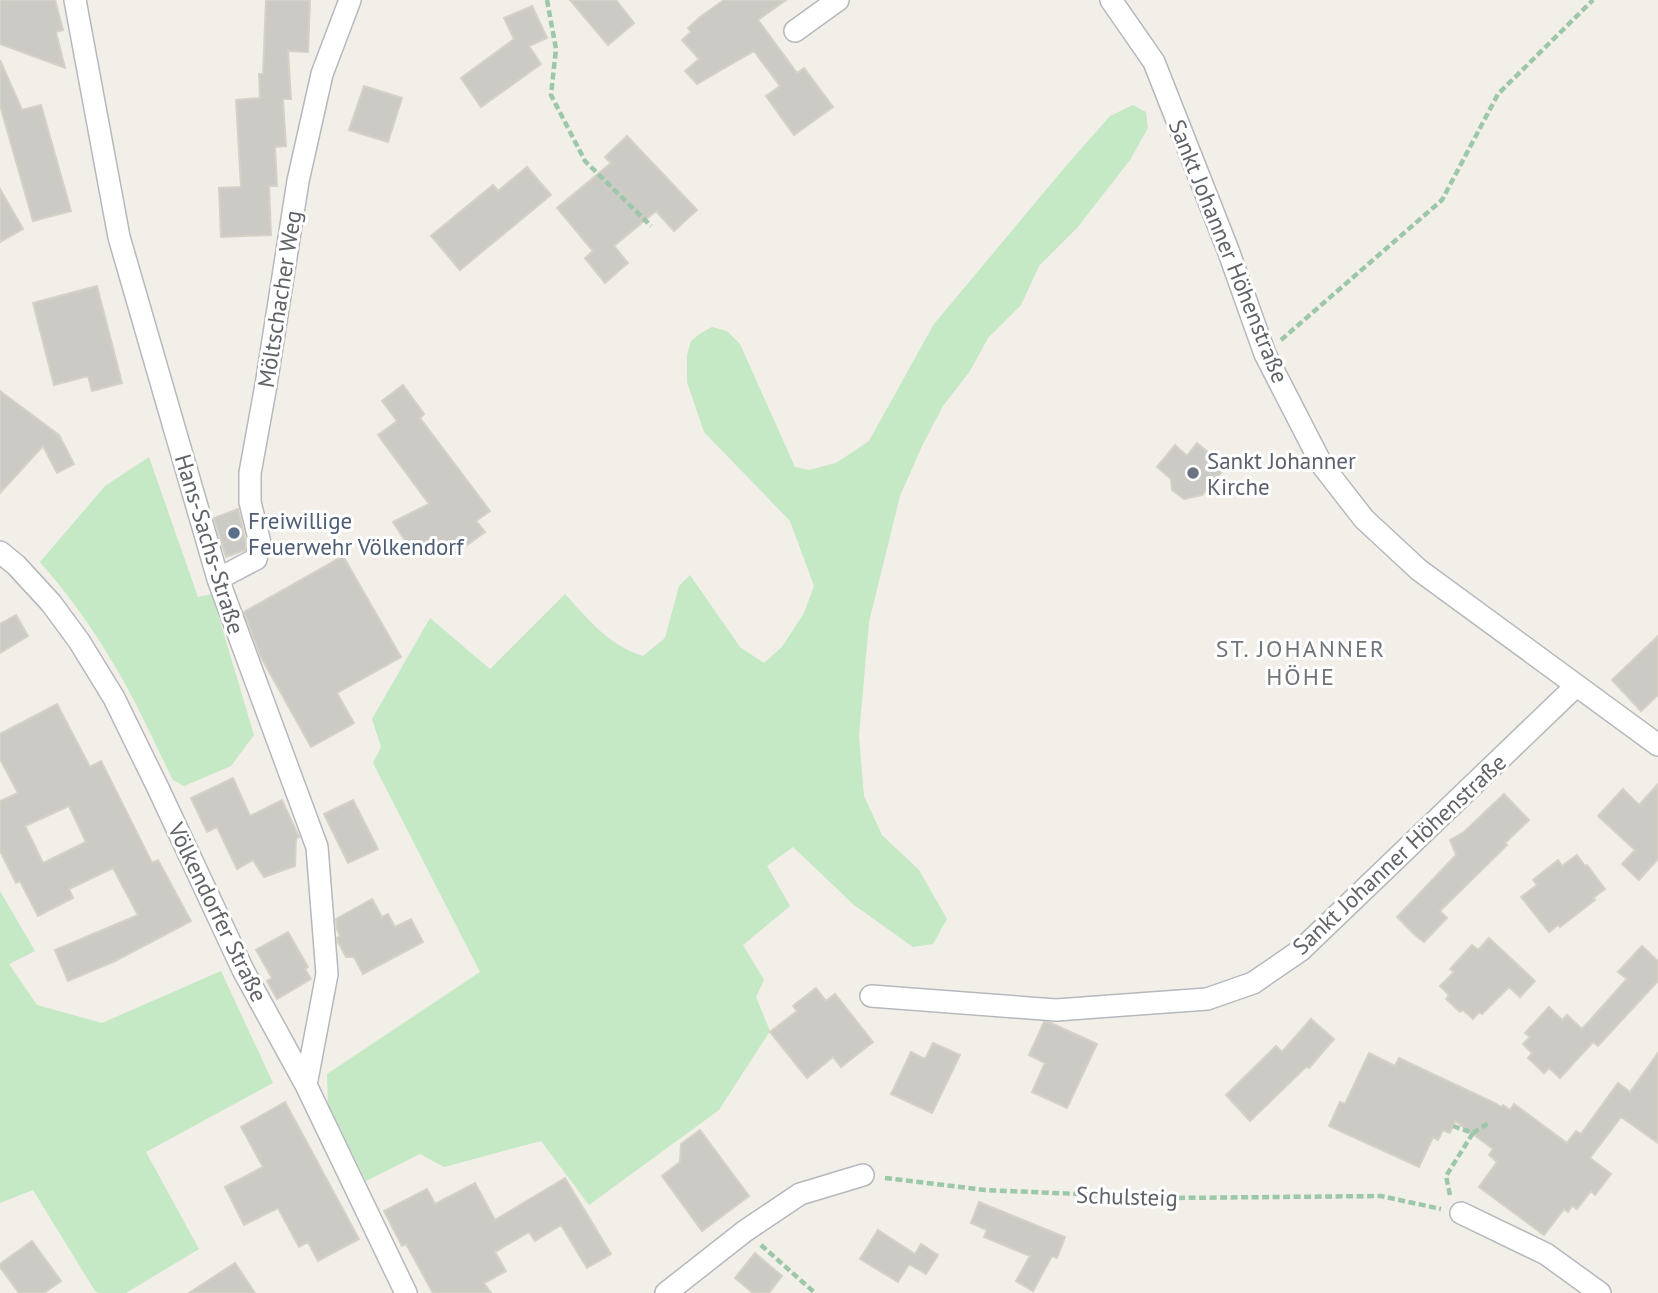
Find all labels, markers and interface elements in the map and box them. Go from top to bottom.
street label: Sankt Johanner Höhenstraße [1163,115,1295,387]
street label: Möltschacher Weg [251,208,307,390]
place label: Sankt Johanner Kirche [1207,446,1356,501]
street label: Hans-Sachs-Straße [169,451,251,637]
marker: Sankt Johanner Kirche [1185,465,1201,481]
place label: Freiwillige Feuerwehr Völkendorf [248,506,465,561]
marker: Freiwillige Feuerwehr Völkendorf [226,525,242,541]
district label: ST. JOHANNER HÖHE [1216,633,1386,692]
street label: Sankt Johanner Höhenstraße [1286,747,1512,961]
street label: Völkendorfer Straße [162,817,274,1006]
street label: Schulsteig [1076,1180,1178,1212]

